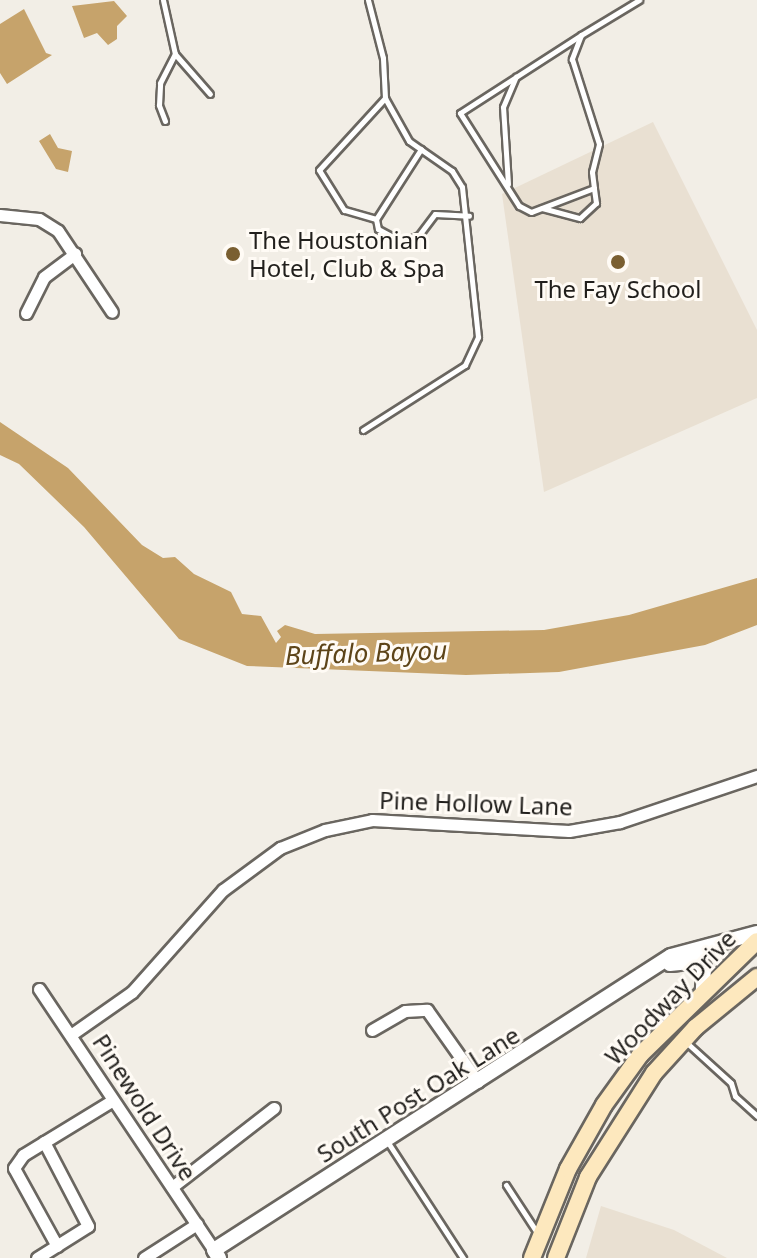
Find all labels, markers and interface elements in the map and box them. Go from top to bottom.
place label: The Houstonian Hotel, Club & Spa [249,226,445,282]
marker: The Houstonian Hotel, Club & Spa [224,245,242,263]
marker: The Fay School [609,253,627,271]
place label: The Fay School [534,275,702,303]
water label: Buffalo Bayou [284,635,448,671]
street label: Pine Hollow Lane [379,785,573,821]
street label: Woodway Drive [599,924,741,1070]
street label: South Post Oak Lane [311,1020,525,1168]
street label: Pinewold Drive [87,1028,203,1186]

